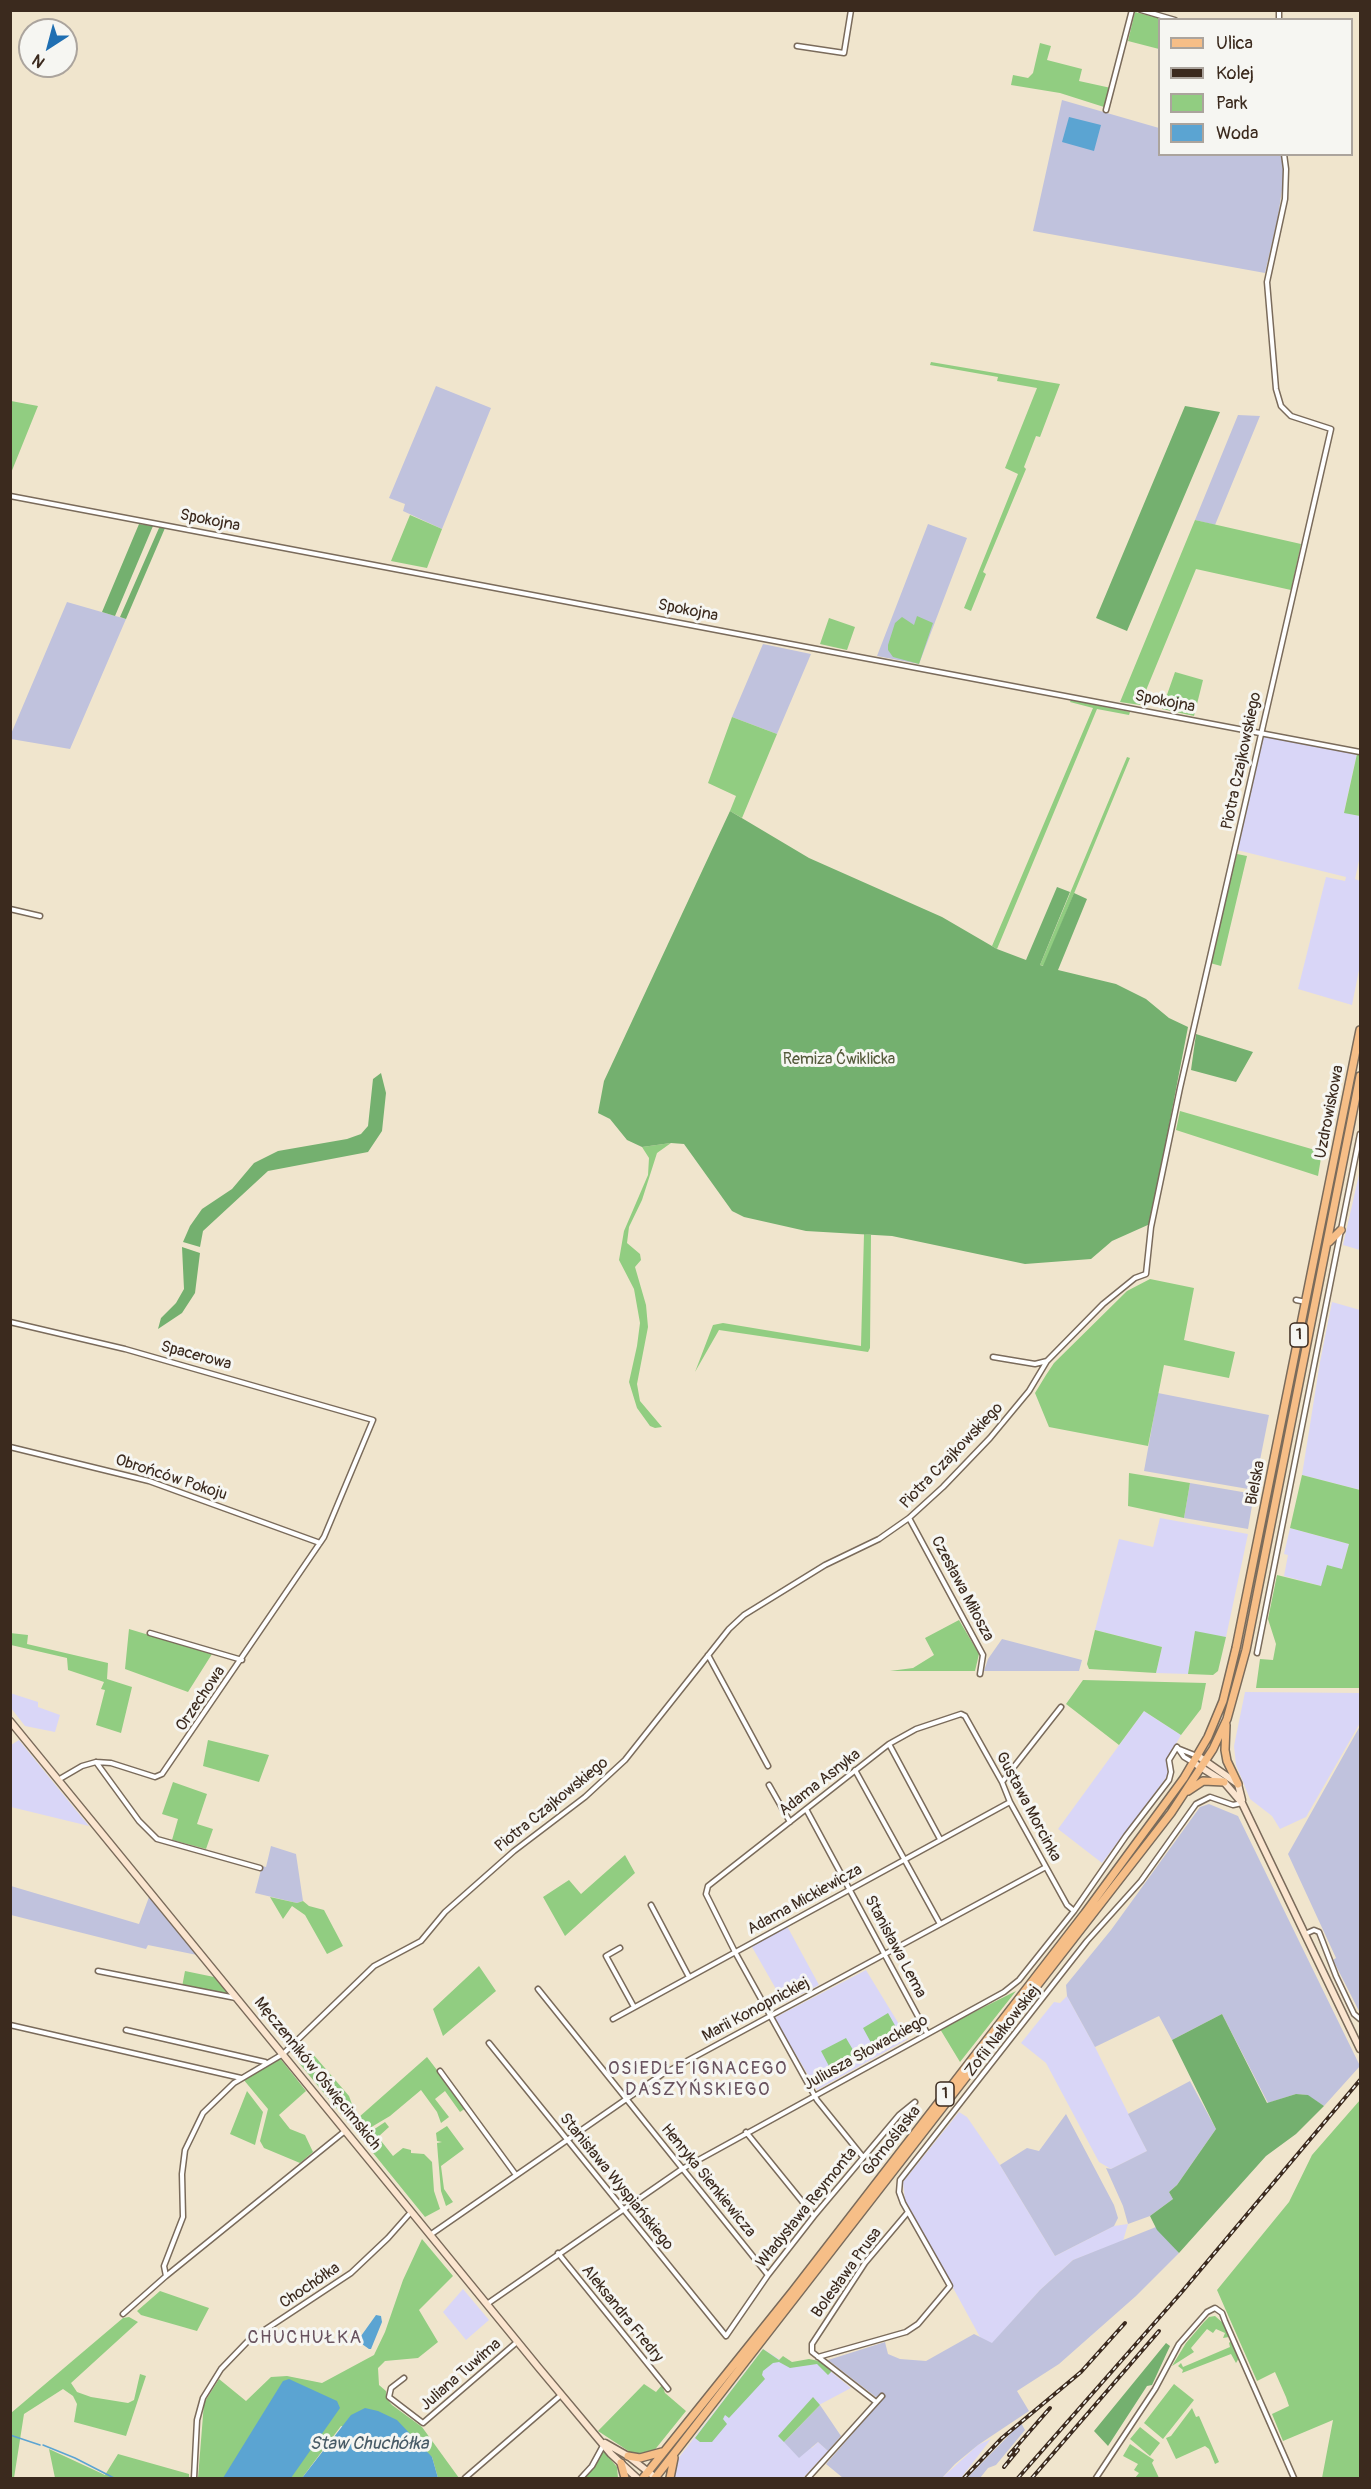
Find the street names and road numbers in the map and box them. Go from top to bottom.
street label: Spokojna [178,506,242,536]
street label: Spokojna [656,596,720,626]
street label: Spokojna [1133,687,1197,717]
street label: Piotra Czajkowskiego [1218,690,1266,832]
street label: Uzdrowiskowa [1312,1064,1348,1160]
road number: 1 [1290,1323,1308,1347]
street label: Spacerowa [159,1337,233,1375]
street label: Piotra Czajkowskiego [896,1399,1008,1513]
street label: Obrońców Pokoju [113,1451,229,1505]
street label: Bielska [1242,1459,1270,1507]
street label: Czesława Miłosza [926,1533,998,1645]
street label: Orzechowa [172,1663,230,1735]
street label: Adama Asnyka [775,1745,865,1821]
street label: Gustawa Morcinka [991,1749,1065,1865]
street label: Piotra Czajkowskiego [492,1753,612,1857]
street label: Adama Mickiewicza [744,1861,866,1939]
street label: Stanisława Lema [860,1892,930,2002]
street label: Marii Konopnickiej [699,1974,813,2046]
street label: Zofii Nałkowskiej [961,1981,1045,2081]
street label: Męczenników Oświęcimskich [249,1994,385,2154]
street label: Juliusza Słowackiego [801,2011,931,2095]
road number: 1 [936,2082,954,2106]
street label: Górnośląska [859,2102,925,2180]
street label: Stanisława Wyspiańskiego [555,2110,677,2254]
street label: Henryka Sienkiewicza [656,2121,760,2241]
street label: Władysława Reymonta [753,2144,861,2272]
street label: Bolesława Prusa [808,2224,886,2322]
street label: Chochółka [276,2259,344,2313]
street label: Aleksandra Fredry [577,2261,667,2367]
street label: Juliana Tuwima [417,2335,505,2415]

